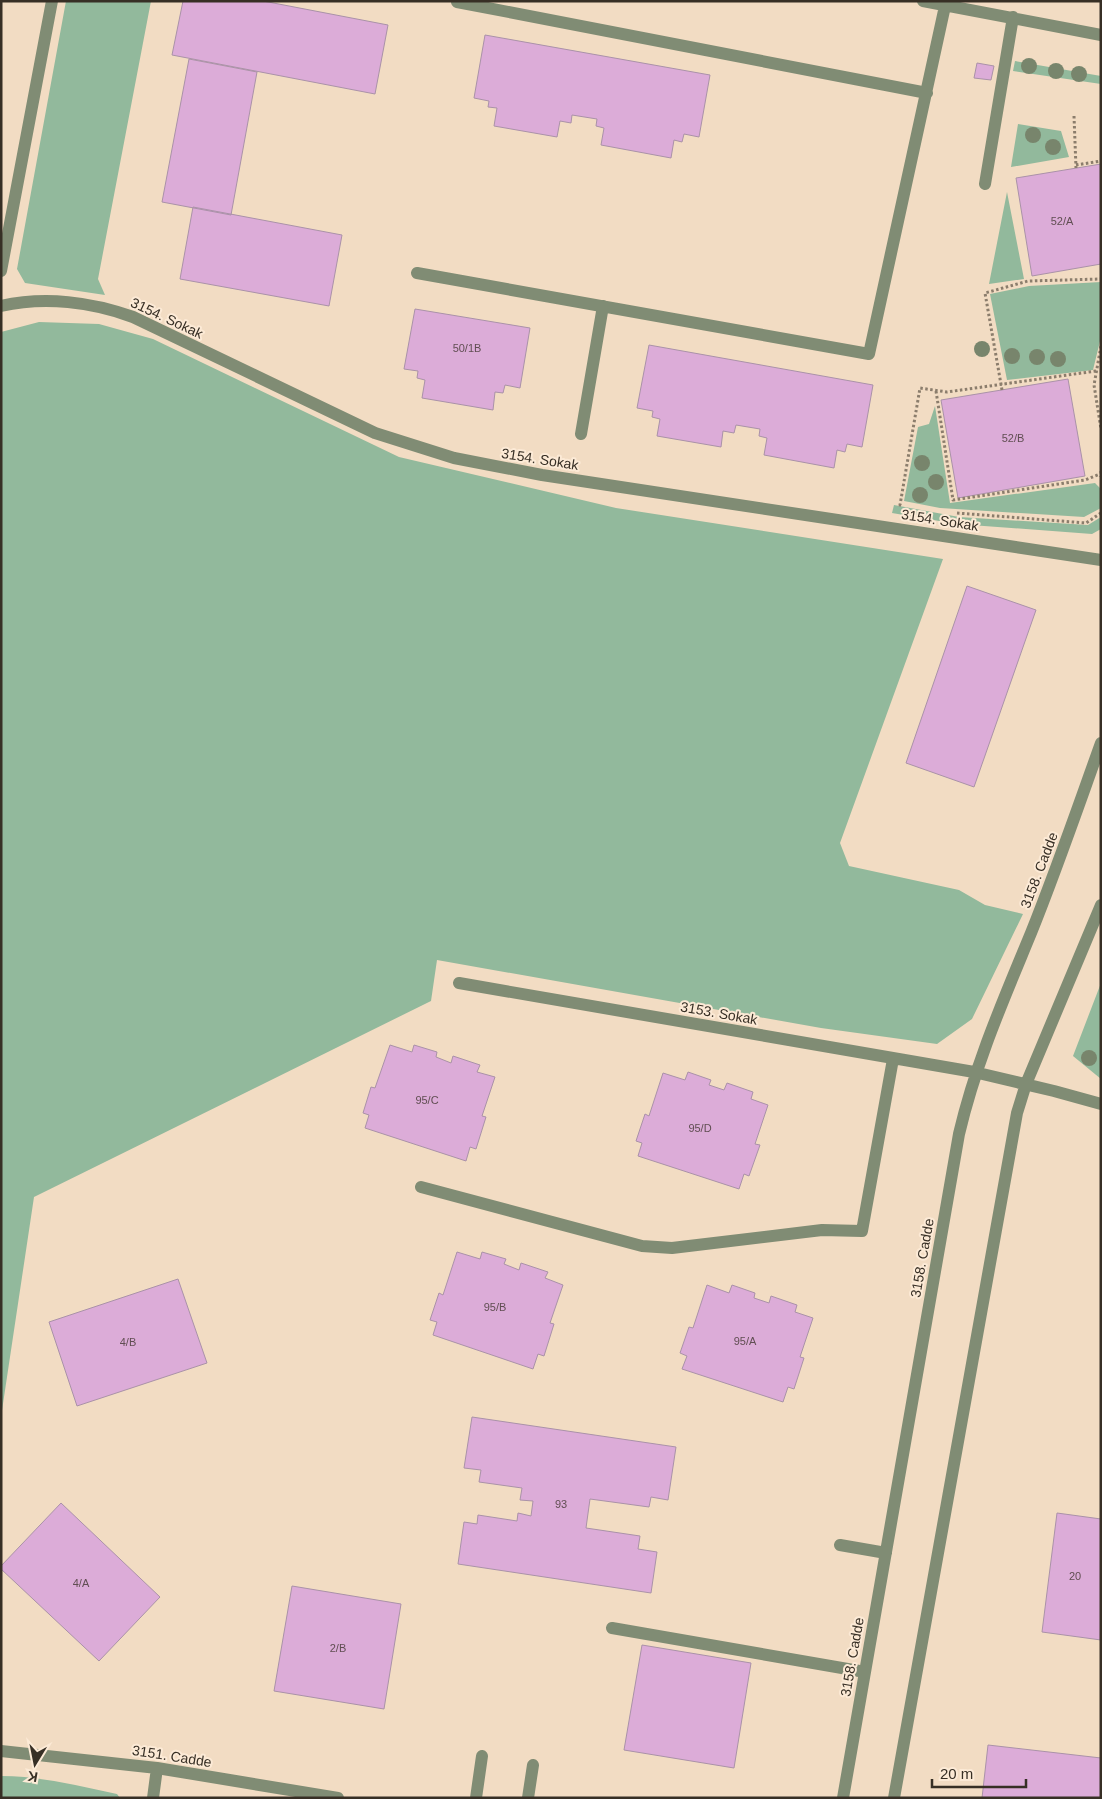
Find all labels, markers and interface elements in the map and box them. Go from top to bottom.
house number: 52/A [1051,215,1074,227]
street label: 3154. Sokak [128,294,207,342]
house number: 50/1B [453,342,481,354]
house number: 52/B [1002,432,1024,444]
street label: 3154. Sokak [500,445,581,473]
street label: 3154. Sokak [900,506,981,534]
street label: 3158. Cadde [1017,830,1061,910]
street label: 3153. Sokak [679,998,760,1028]
house number: 95/C [415,1094,439,1106]
house number: 95/D [688,1122,712,1134]
street label: 3158. Cadde [907,1217,937,1299]
house number: 95/B [484,1301,506,1313]
house number: 95/A [734,1335,757,1347]
house number: 4/B [120,1336,136,1348]
house number: 93 [555,1498,567,1510]
house number: 20 [1069,1570,1081,1582]
house number: 4/A [73,1577,90,1589]
street label: 3158. Cadde [837,1616,867,1698]
house number: 2/B [330,1642,346,1654]
north arrow [10,1739,60,1789]
street label: 3151. Cadde [131,1742,213,1770]
scale bar [932,1756,1026,1788]
text: 20 m [940,1765,973,1782]
text: K [26,1768,39,1786]

